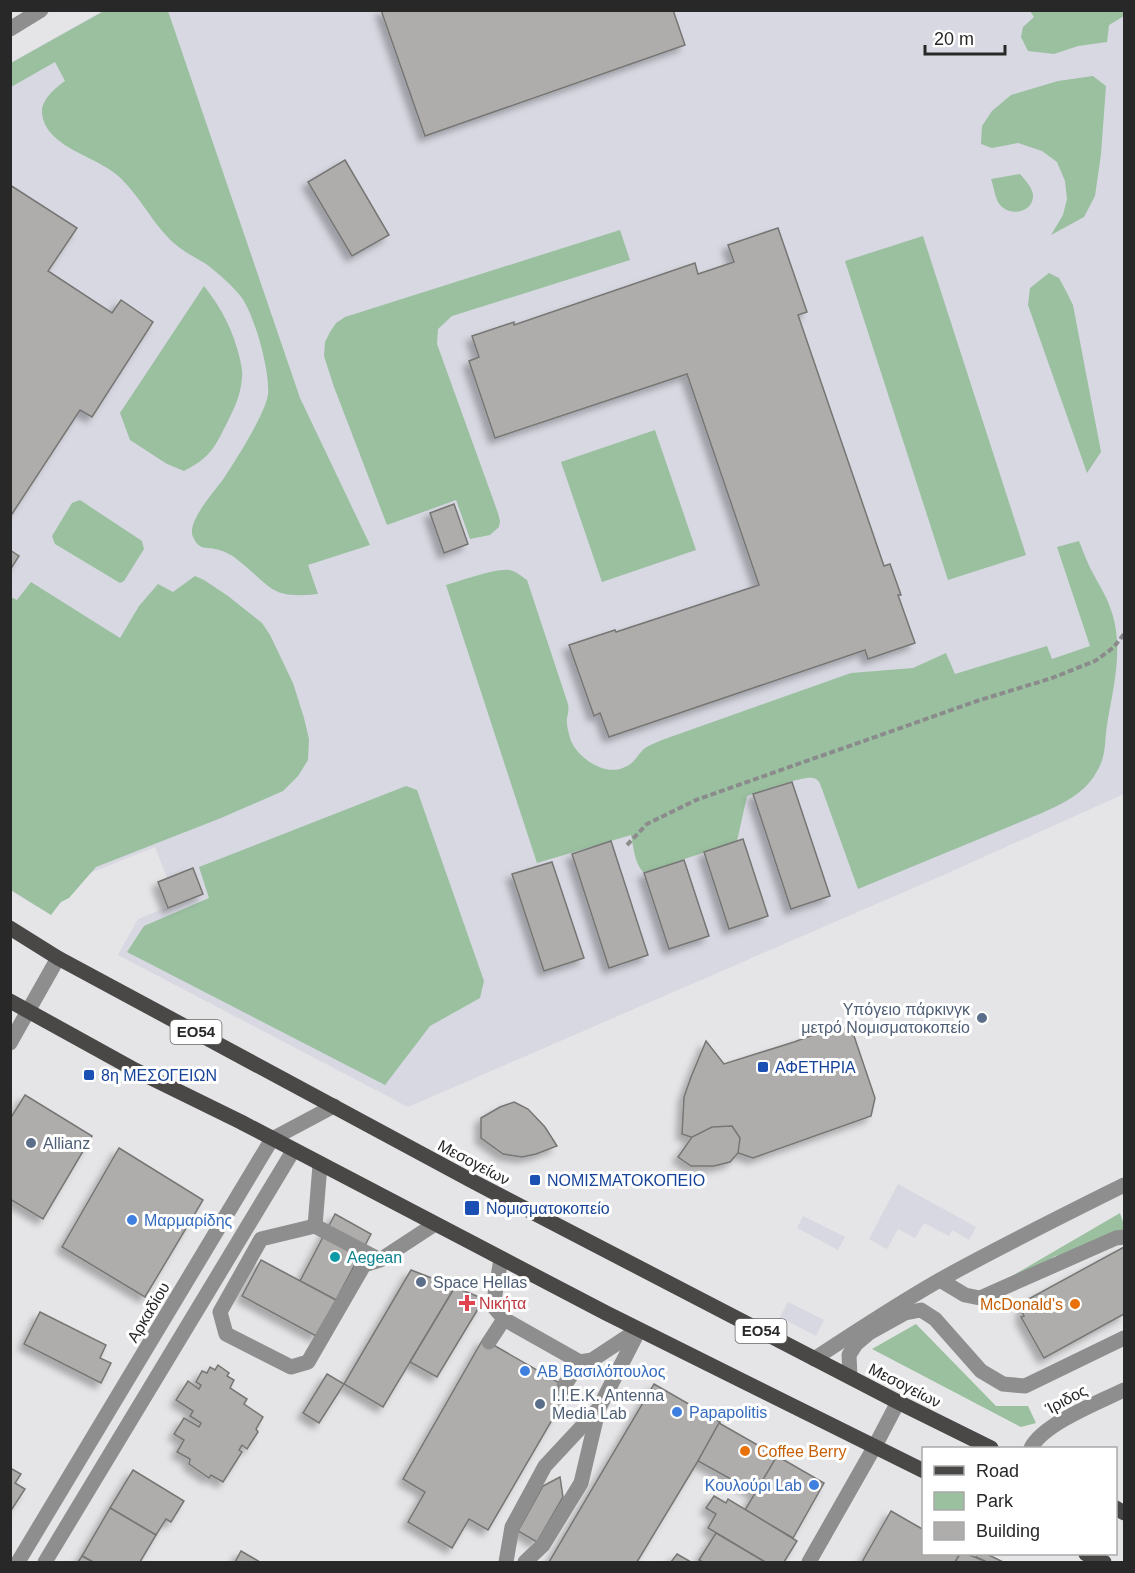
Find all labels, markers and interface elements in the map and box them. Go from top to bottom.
scale bar [925,18,1004,56]
text: 20 m [934,29,974,49]
place label: Υπόγειο πάρκινγκ μετρό Νομισματοκοπείο [801,1001,971,1036]
marker: Υπόγειο πάρκινγκ μετρό Νομισματοκοπείο [975,1011,989,1025]
road number: ΕΟ54 [170,1020,222,1044]
place label: ΑΦΕΤΗΡΙΑ [775,1059,856,1076]
marker: ΑΦΕΤΗΡΙΑ [756,1060,770,1074]
place label: 8η ΜΕΣΟΓΕΙΩΝ [101,1067,217,1084]
marker: 8η ΜΕΣΟΓΕΙΩΝ [82,1068,96,1082]
place label: Allianz [43,1135,90,1152]
marker: Allianz [24,1136,38,1150]
street label: Μεσογείων [435,1137,512,1188]
place label: ΝΟΜΙΣΜΑΤΟΚΟΠΕΙΟ [547,1172,705,1189]
marker: ΝΟΜΙΣΜΑΤΟΚΟΠΕΙΟ [528,1173,542,1187]
marker: Νομισματοκοπείο [463,1199,481,1217]
place label: Νομισματοκοπείο [486,1200,610,1217]
place label: Μαρμαρίδης [144,1212,233,1229]
marker: Μαρμαρίδης [125,1213,139,1227]
place label: Aegean [347,1249,402,1266]
marker: Aegean [328,1250,342,1264]
place label: Space Hellas [433,1274,527,1291]
marker: Space Hellas [414,1275,428,1289]
street label: Αρκαδίου [124,1279,173,1345]
place label: Νικήτα [479,1295,526,1312]
marker: Νικήτα [460,1296,474,1310]
place label: McDonald's [980,1296,1063,1313]
marker: McDonald's [1068,1297,1082,1311]
road number: ΕΟ54 [736,1319,786,1343]
street label: Μεσογείων [866,1360,944,1411]
place label: ΑΒ Βασιλόπουλος [537,1363,666,1380]
marker: ΑΒ Βασιλόπουλος [518,1364,532,1378]
street label: Ίριδος [1042,1381,1090,1418]
place label: Ι.Ι.Ε.Κ. Antenna Media Lab [552,1387,664,1422]
marker: Ι.Ι.Ε.Κ. Antenna Media Lab [533,1397,547,1411]
place label: Papapolitis [689,1404,767,1421]
marker: Papapolitis [670,1405,684,1419]
place label: Coffee Berry [757,1443,847,1460]
marker: Coffee Berry [738,1444,752,1458]
legend [922,1447,1117,1555]
text: Road [976,1461,1019,1481]
place label: Κουλούρι Lab [705,1477,802,1494]
marker: Κουλούρι Lab [807,1478,821,1492]
text: Park [976,1491,1014,1511]
text: Building [976,1521,1040,1541]

